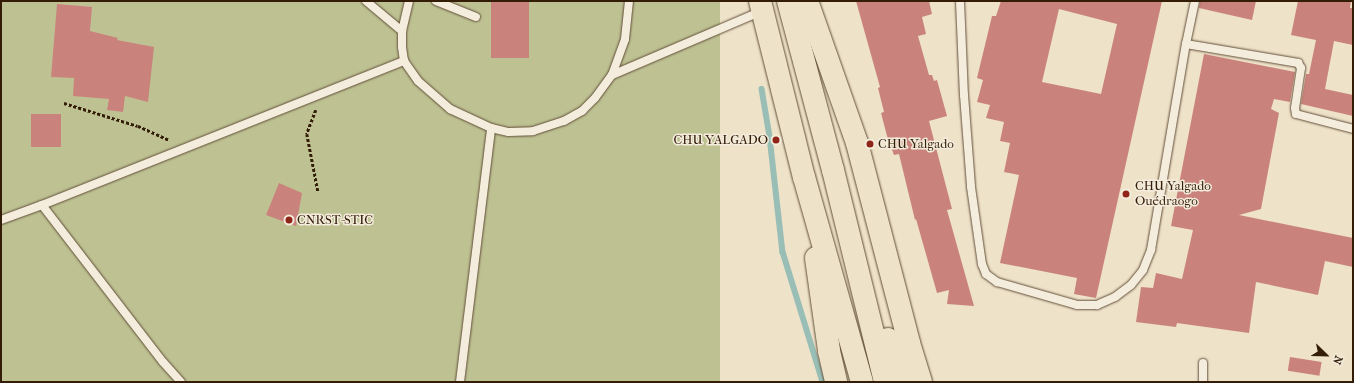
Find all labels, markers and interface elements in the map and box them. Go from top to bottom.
place label: CHU YALGADO [673,132,768,148]
marker: CHU YALGADO [771,135,781,145]
place label: CHU Yalgado [878,136,954,152]
marker: CHU Yalgado [865,139,875,149]
place label: CHU Yalgado Ouédraogo [1135,179,1211,210]
marker: CHU Yalgado Ouédraogo [1120,188,1132,200]
place label: CNRST-STIC [297,212,373,228]
marker: CNRST-STIC [284,215,294,225]
north arrow [1306,335,1346,375]
text: N [1330,353,1345,366]

